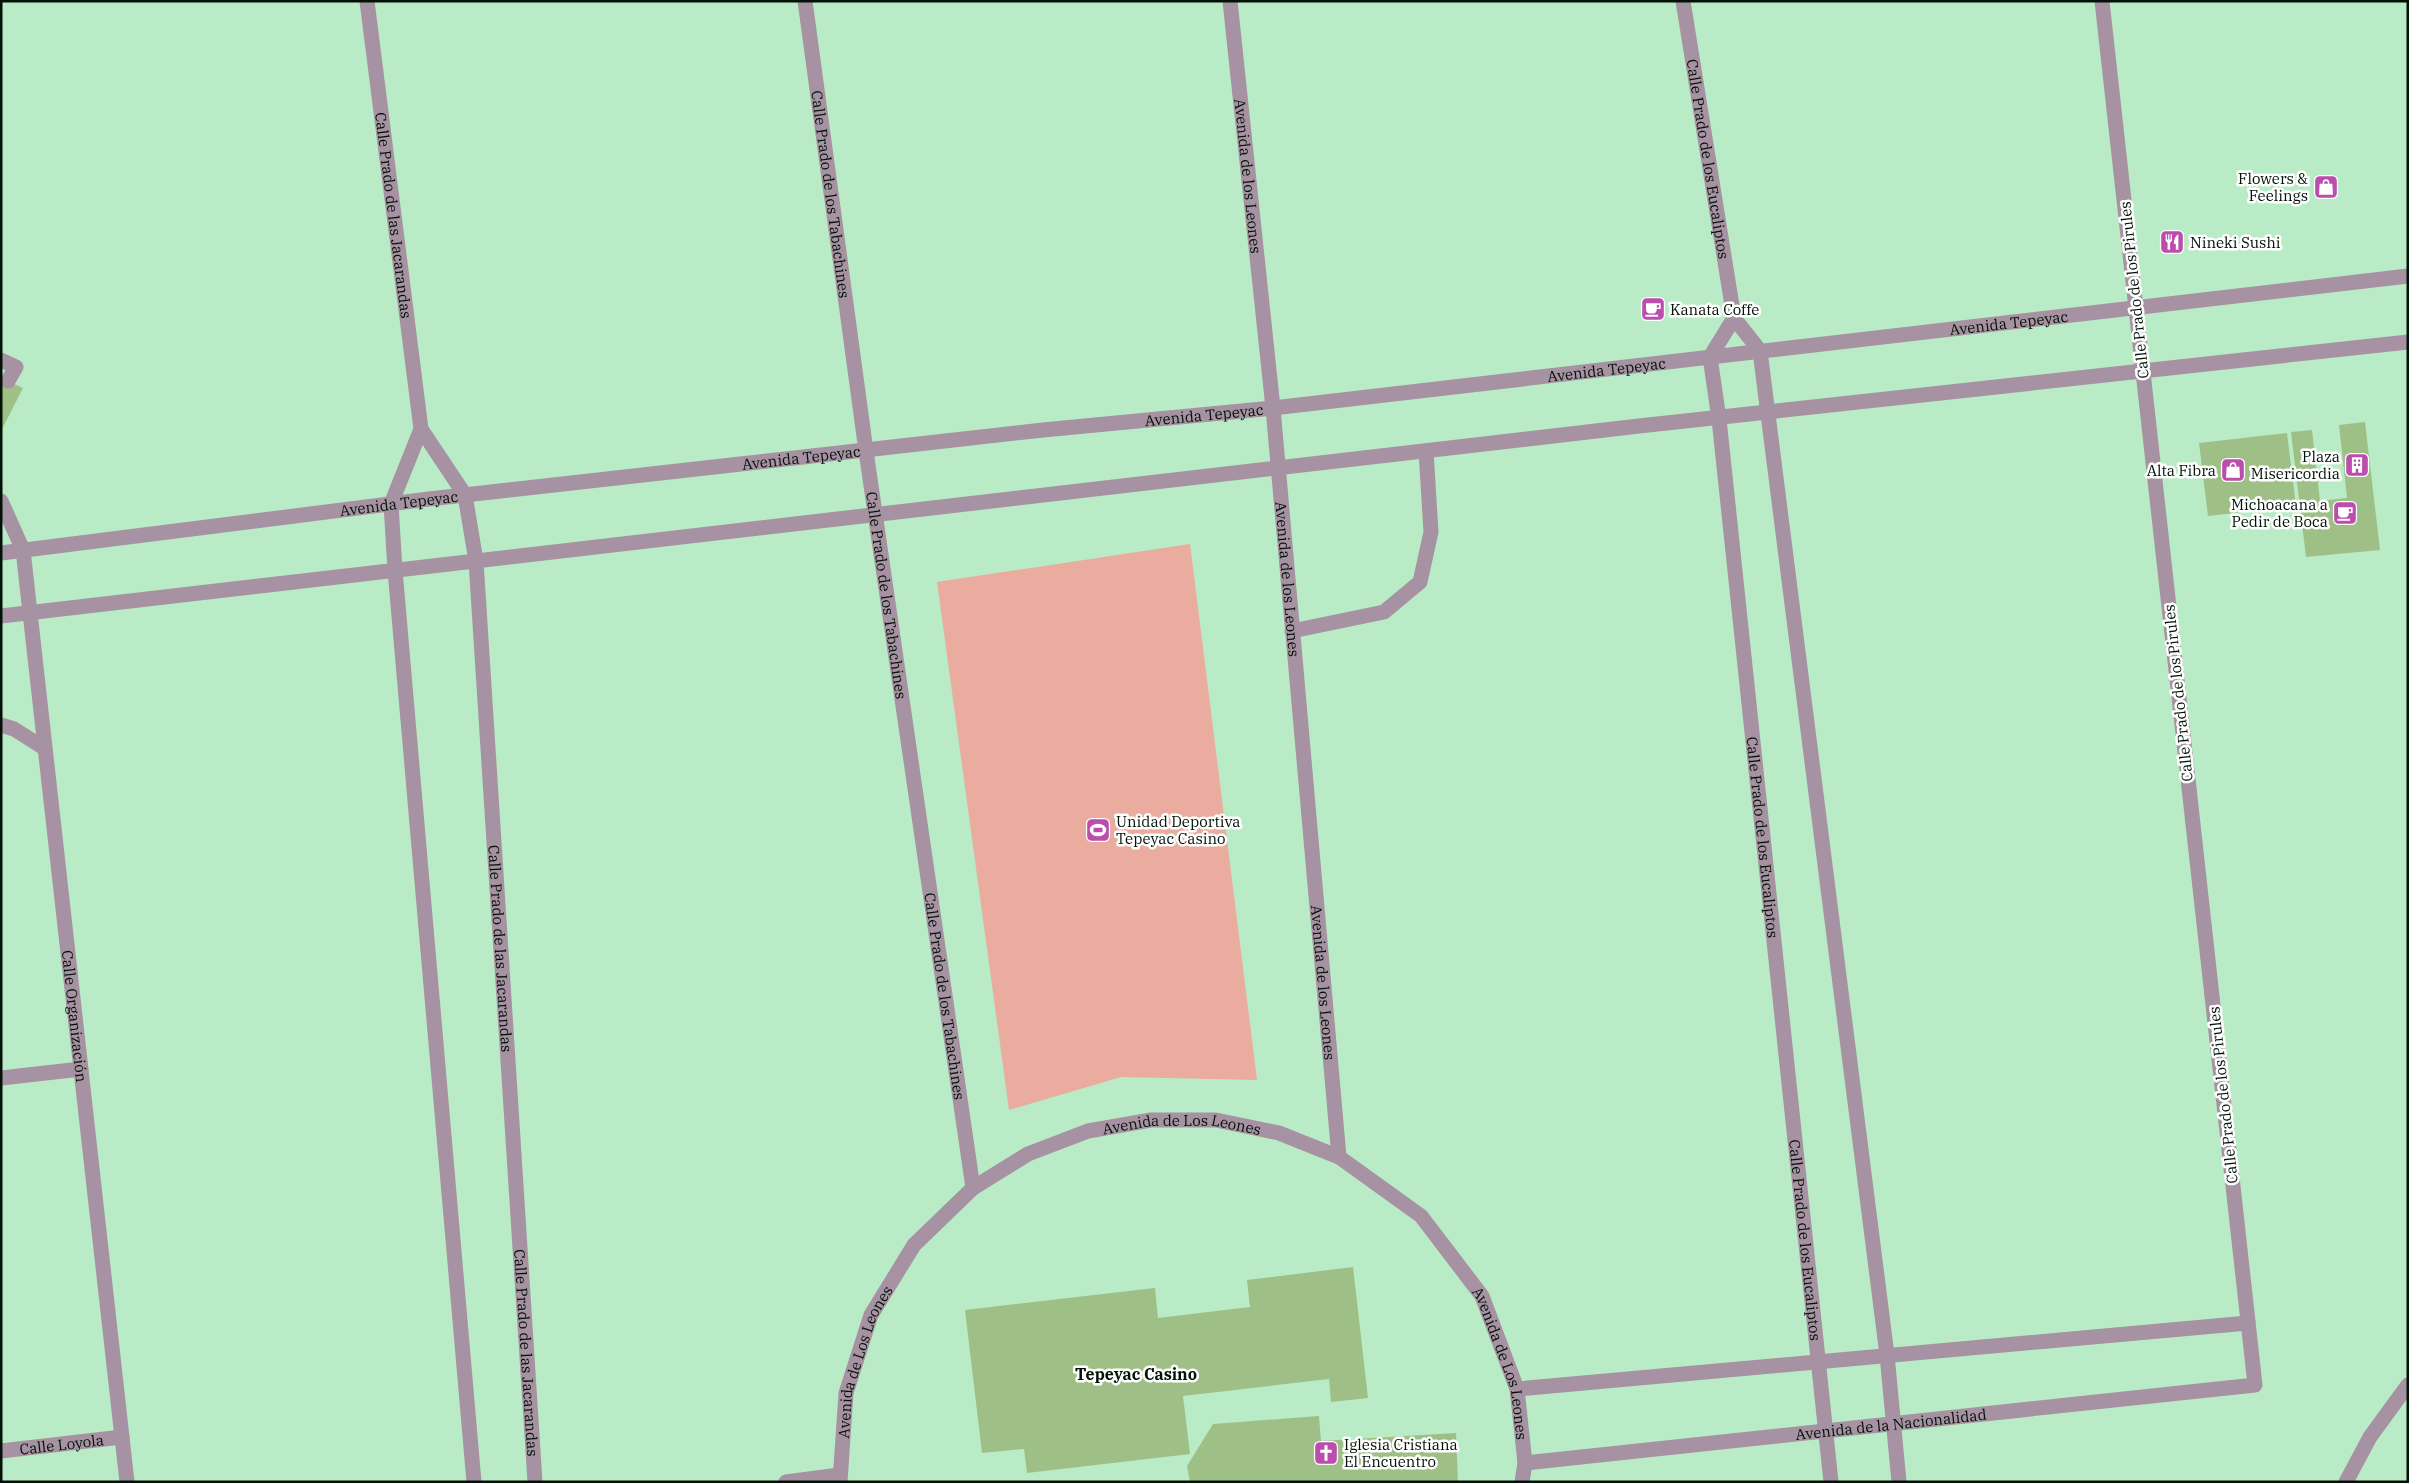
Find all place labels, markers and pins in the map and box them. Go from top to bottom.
place label: Flowers & Feelings [2238,169,2308,205]
shop icon: Flowers & Feelings [2313,174,2339,200]
restaurant icon: Nineki Sushi [2159,229,2185,255]
place label: Nineki Sushi [2190,233,2281,252]
cafe icon: Kanata Coffe [1640,296,1666,322]
place label: Kanata Coffe [1670,300,1759,319]
place label: Plaza Misericordia [2251,447,2340,483]
building icon: Plaza Misericordia [2344,452,2370,478]
shop icon: Alta Fibra [2220,457,2246,483]
place label: Alta Fibra [2147,461,2216,480]
place label: Michoacana a Pedir de Boca [2231,495,2328,531]
cafe icon: Michoacana a Pedir de Boca [2332,500,2358,526]
place label: Unidad Deportiva Tepeyac Casino [1116,812,1241,848]
sports icon: Unidad Deportiva Tepeyac Casino [1085,817,1111,843]
place label: Iglesia Cristiana El Encuentro [1344,1435,1458,1471]
church icon: Iglesia Cristiana El Encuentro [1313,1440,1339,1466]

